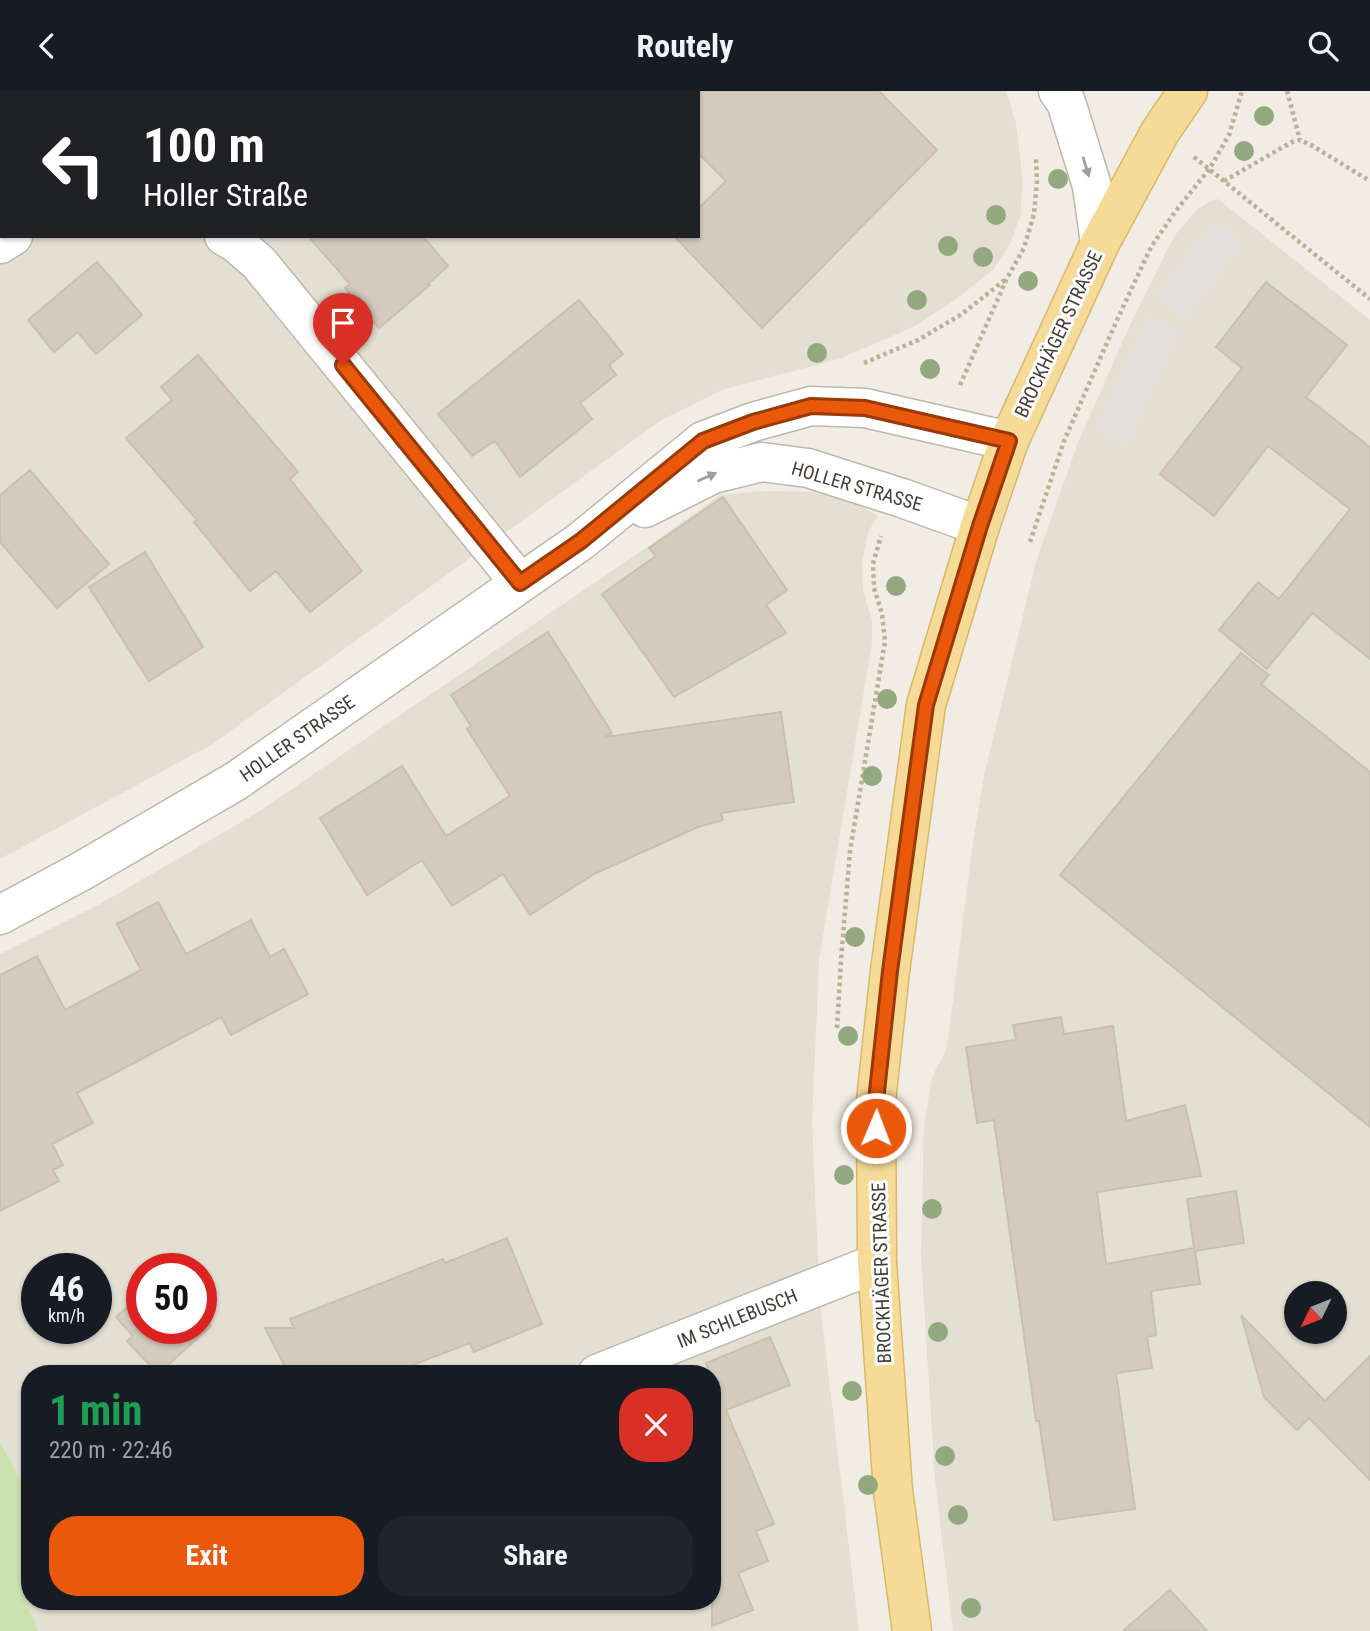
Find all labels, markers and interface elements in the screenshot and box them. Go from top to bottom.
icon: back [28,27,66,65]
text: Routely [637,27,733,65]
icon: search [1304,27,1342,65]
text: 100 m [143,117,265,174]
icon: left [28,119,119,210]
one-way arrow [1081,157,1092,178]
text: Holler Straße [143,176,308,214]
street label: BROCKHÄGER STRASSE [1010,247,1107,421]
pin [313,293,373,365]
icon: arrive [324,304,362,342]
street label: HOLLER STRASSE [789,457,925,516]
one-way arrow [697,471,717,483]
street label: HOLLER STRASSE [235,690,359,787]
position arrow [839,1091,913,1165]
street label: BROCKHÄGER STRASSE [867,1182,896,1364]
speed limit sign: 50 [126,1253,217,1344]
text: 46 [49,1269,84,1310]
north arrow [1284,1281,1348,1344]
map controls [1284,1281,1347,1344]
street label: IM SCHLEBUSCH [674,1284,801,1353]
text: km/h [48,1305,85,1326]
text: 1 min [49,1386,142,1435]
button: close [619,1388,693,1462]
text: 220 m · 22:46 [49,1437,173,1464]
button: Exit [49,1516,364,1596]
button: Share [378,1516,693,1596]

